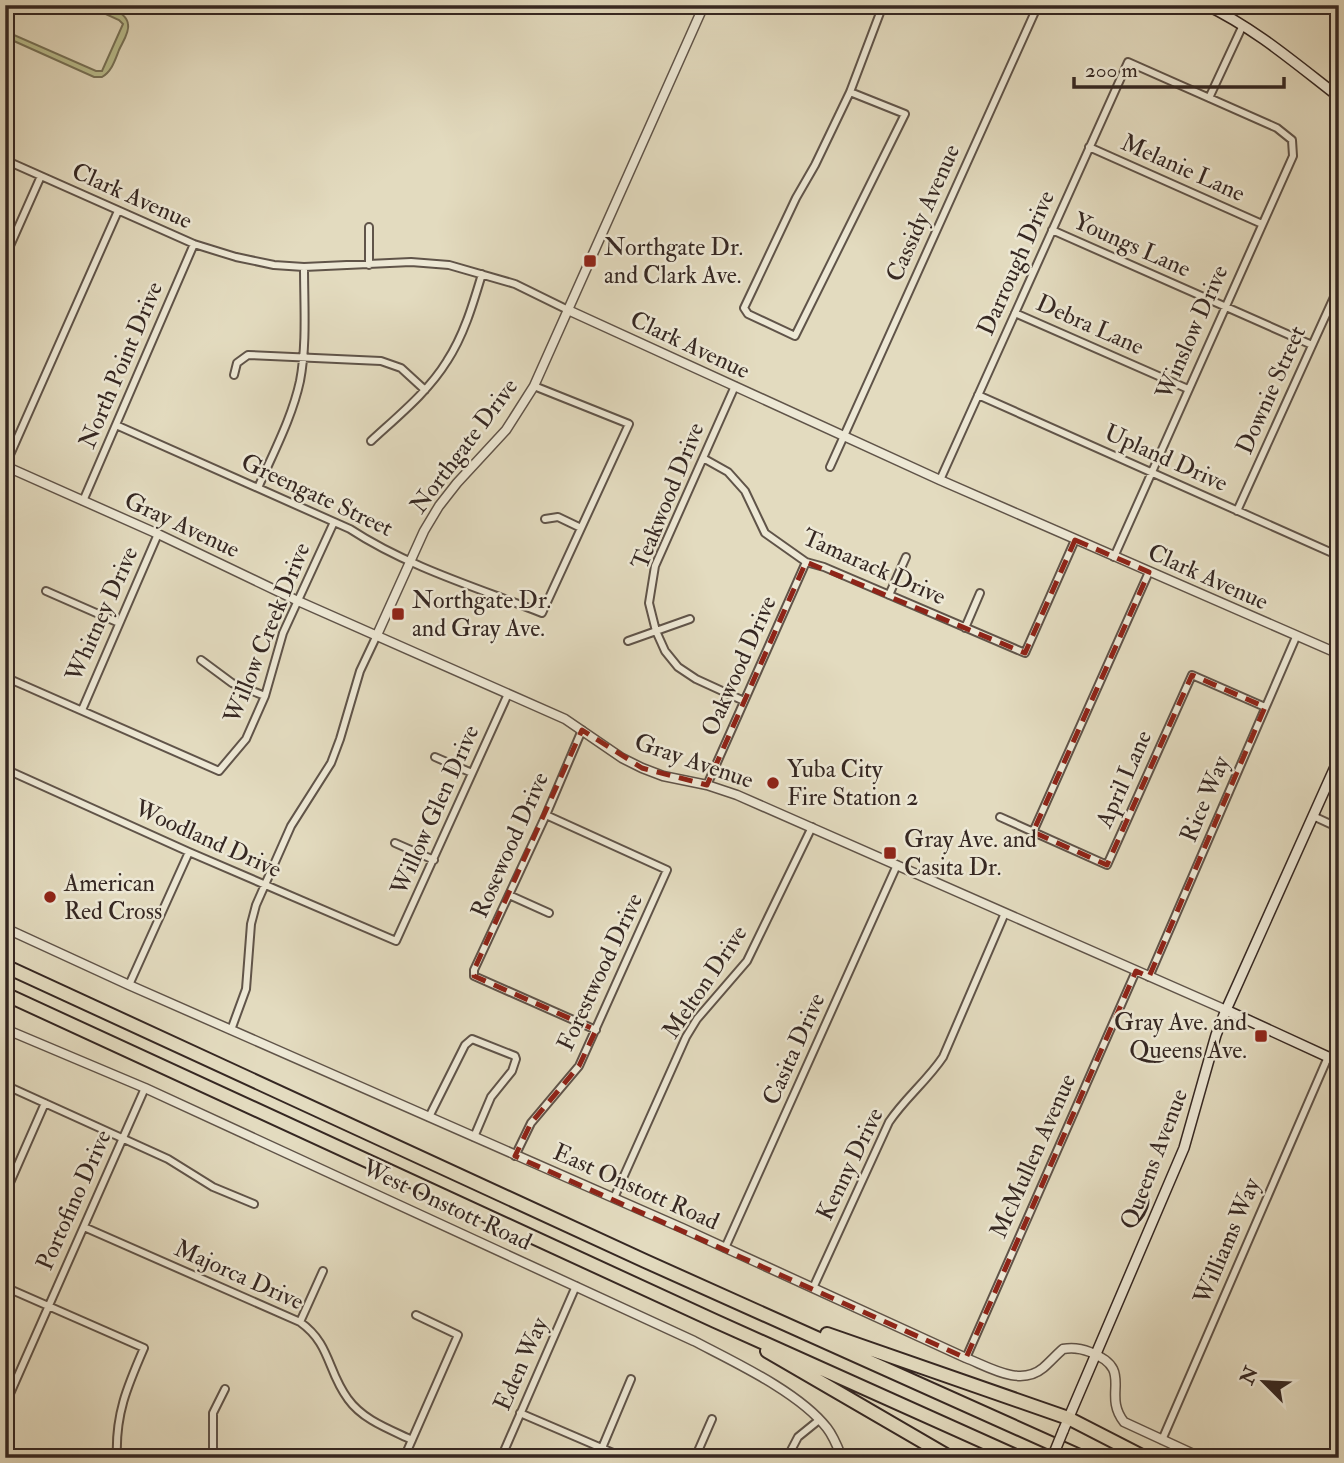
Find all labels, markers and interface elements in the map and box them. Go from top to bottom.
scale bar [1074,46,1284,90]
text: 200 m [1085,57,1138,84]
street label: Melanie Lane [1116,127,1250,209]
street label: Cassidy Avenue [879,140,967,286]
street label: Clark Avenue [67,156,197,236]
street label: Darrough Drive [970,186,1062,340]
street label: Youngs Lane [1068,205,1196,285]
place label: Northgate Dr. and Clark Ave. [604,232,743,291]
marker: Northgate Dr. and Clark Ave. [582,253,598,269]
street label: Winslow Drive [1148,260,1235,405]
street label: North Point Drive [72,277,170,453]
street label: Debra Lane [1031,287,1149,363]
street label: Clark Avenue [625,304,755,386]
street label: Downie Street [1229,321,1313,459]
street label: Northgate Drive [403,372,525,520]
street label: Upland Drive [1100,417,1232,499]
street label: Teakwood Drive [624,418,712,574]
street label: Greengate Street [236,446,398,544]
street label: Gray Avenue [119,485,245,565]
street label: Tamarack Drive [798,522,950,612]
street label: Clark Avenue [1143,537,1273,617]
street label: Willow Creek Drive [216,538,317,729]
street label: Whitney Drive [58,542,145,687]
place label: Northgate Dr. and Gray Ave. [412,585,551,644]
street label: Oakwood Drive [694,591,784,741]
marker: Northgate Dr. and Gray Ave. [390,606,406,622]
street label: Willow Glen Drive [383,720,486,901]
street label: April Lane [1088,725,1159,833]
street label: Gray Avenue [630,726,758,796]
street label: Rice Way [1173,751,1237,847]
place label: Yuba City Fire Station 2 [787,754,918,813]
street label: Rosewood Drive [464,767,556,923]
marker: Yuba City Fire Station 2 [765,775,781,791]
street label: Woodland Drive [129,792,286,885]
place label: Gray Ave. and Casita Dr. [904,824,1037,883]
marker: Gray Ave. and Casita Dr. [882,845,898,861]
place label: American Red Cross [63,868,162,927]
street label: Forestwood Drive [550,888,650,1056]
marker: American Red Cross [42,889,58,905]
street label: Melton Drive [656,919,754,1045]
street label: Casita Drive [756,988,832,1110]
place label: Gray Ave. and Queens Ave. [1114,1007,1247,1066]
marker: Gray Ave. and Queens Ave. [1253,1028,1269,1044]
street label: McMullen Avenue [983,1069,1083,1243]
street label: Queens Avenue [1113,1084,1195,1234]
street label: Kenny Drive [809,1103,891,1225]
street label: Portofino Drive [29,1125,119,1275]
street label: East Onstott Road [548,1137,724,1238]
street label: West Onstott Road [356,1152,537,1258]
street label: Williams Way [1186,1173,1268,1310]
street label: Majorca Drive [169,1233,309,1317]
street label: Eden Way [487,1312,555,1416]
north arrow [1228,1348,1298,1418]
text: N [1235,1362,1264,1389]

